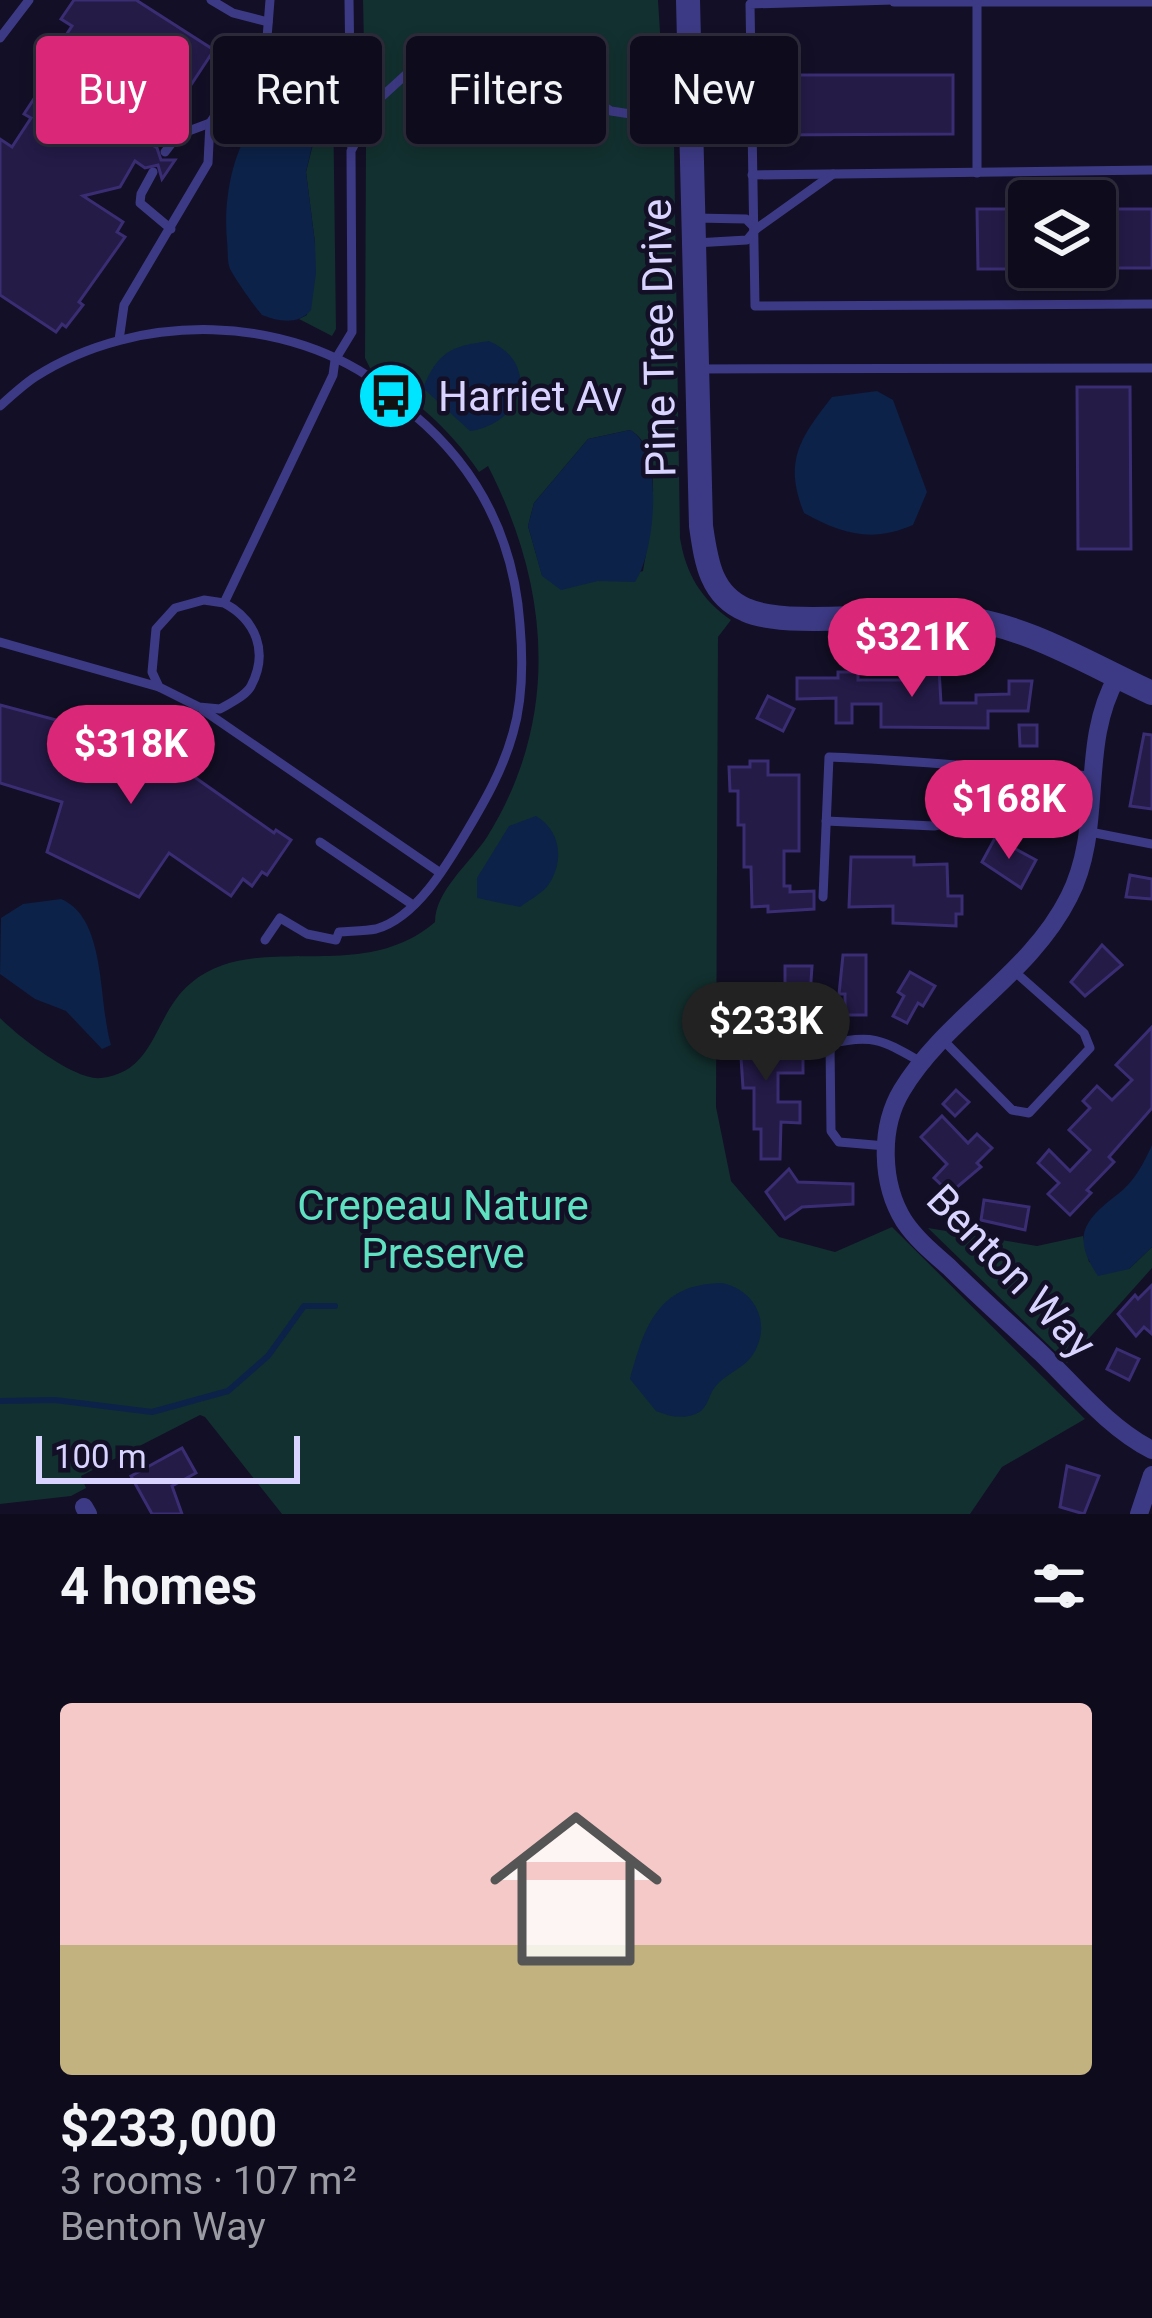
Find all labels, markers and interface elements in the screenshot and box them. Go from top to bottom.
chip: Buy [36,36,189,144]
chip: Rent [213,36,382,144]
chip: Filters [406,36,606,144]
chip: New [630,36,798,144]
map controls [1008,180,1116,288]
button: layers [1008,180,1116,288]
street label: Pine Tree Drive [632,198,685,478]
bus stop icon: Harriet Av [356,361,426,431]
place label: Harriet Av [438,372,623,421]
pin: $321K [828,598,996,700]
text: $321K [855,614,969,660]
pin: $318K [47,705,215,807]
text: $318K [74,721,188,767]
pin: $168K [925,760,1093,862]
text: $168K [952,776,1066,822]
pin: $233K [682,982,850,1084]
text: $233K [709,998,823,1044]
street label: Benton Way [917,1175,1106,1368]
park label: Crepeau Nature Preserve [297,1181,589,1278]
scale bar [36,1430,300,1483]
text: 100 m [54,1437,147,1476]
icon: filters [1026,1553,1092,1619]
text: 4 homes [60,1557,257,1616]
icon: home [468,1781,684,1997]
text: $233,000 [60,2099,277,2158]
text: 3 rooms · 107 m² [60,2158,357,2204]
text: Benton Way [60,2204,266,2250]

